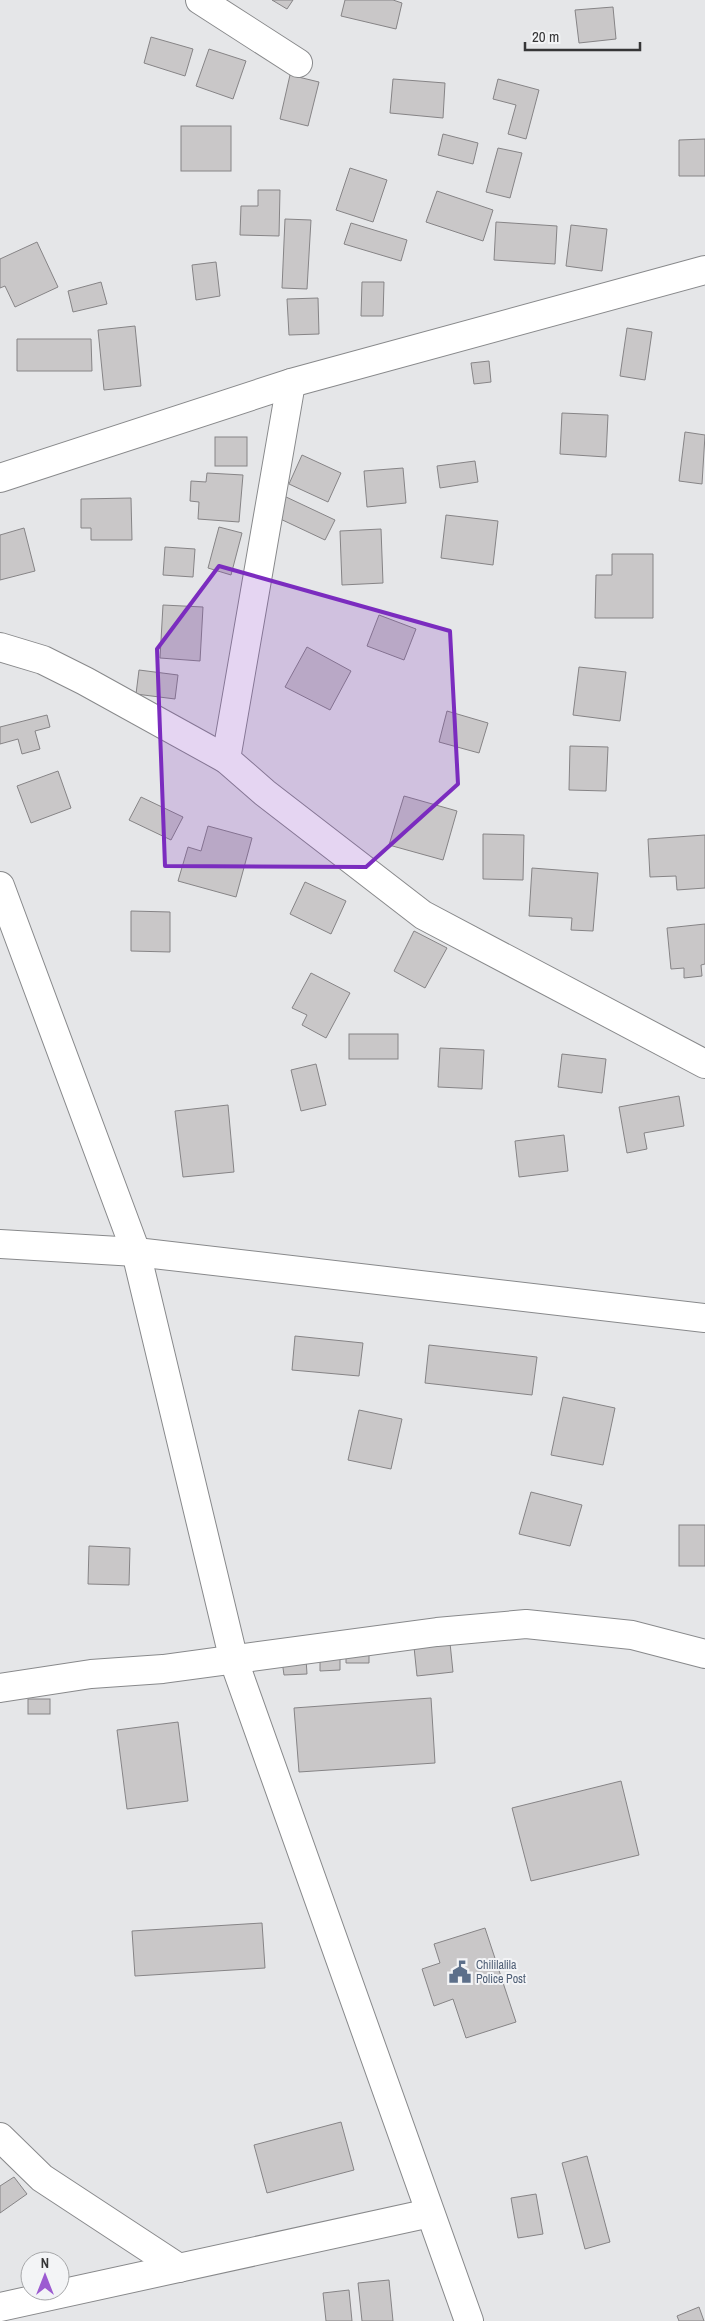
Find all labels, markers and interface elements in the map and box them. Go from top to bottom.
scale bar [525,20,640,52]
text: 20 m [532,26,559,47]
place label: Chililalila Police Post [476,1957,526,1987]
public building icon: Chililalila Police Post [447,1959,473,1985]
north arrow [20,2251,70,2301]
text: N [41,2254,49,2272]

